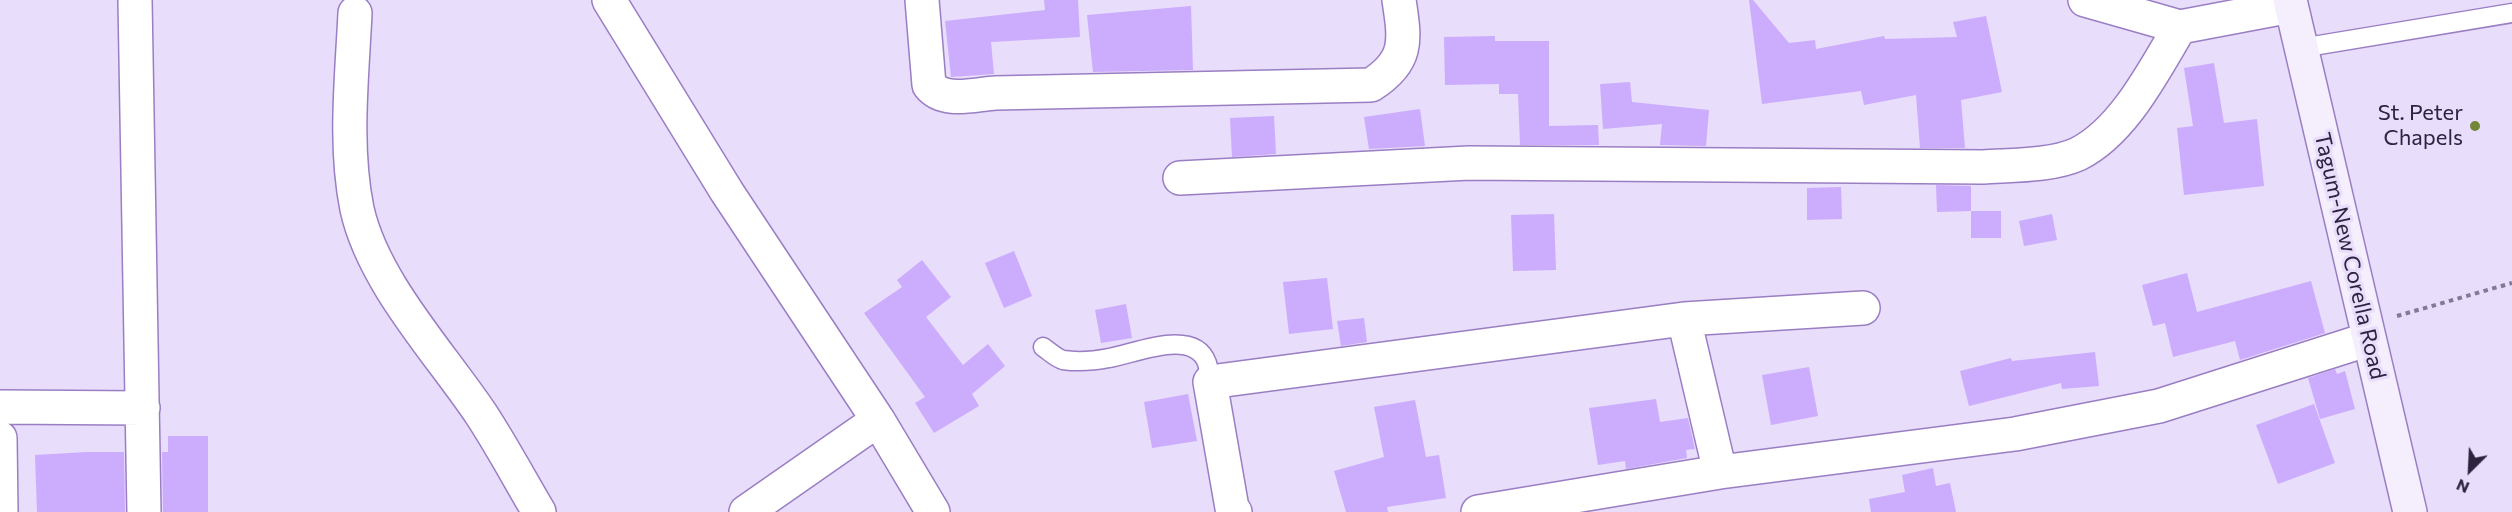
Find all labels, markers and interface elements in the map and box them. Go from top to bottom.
place label: St. Peter Chapels [2378,100,2463,152]
marker: St. Peter Chapels [2468,119,2482,133]
street label: Tagum-New Corella Road [2309,130,2391,382]
north arrow [2440,440,2500,500]
text: N [2453,476,2472,498]

